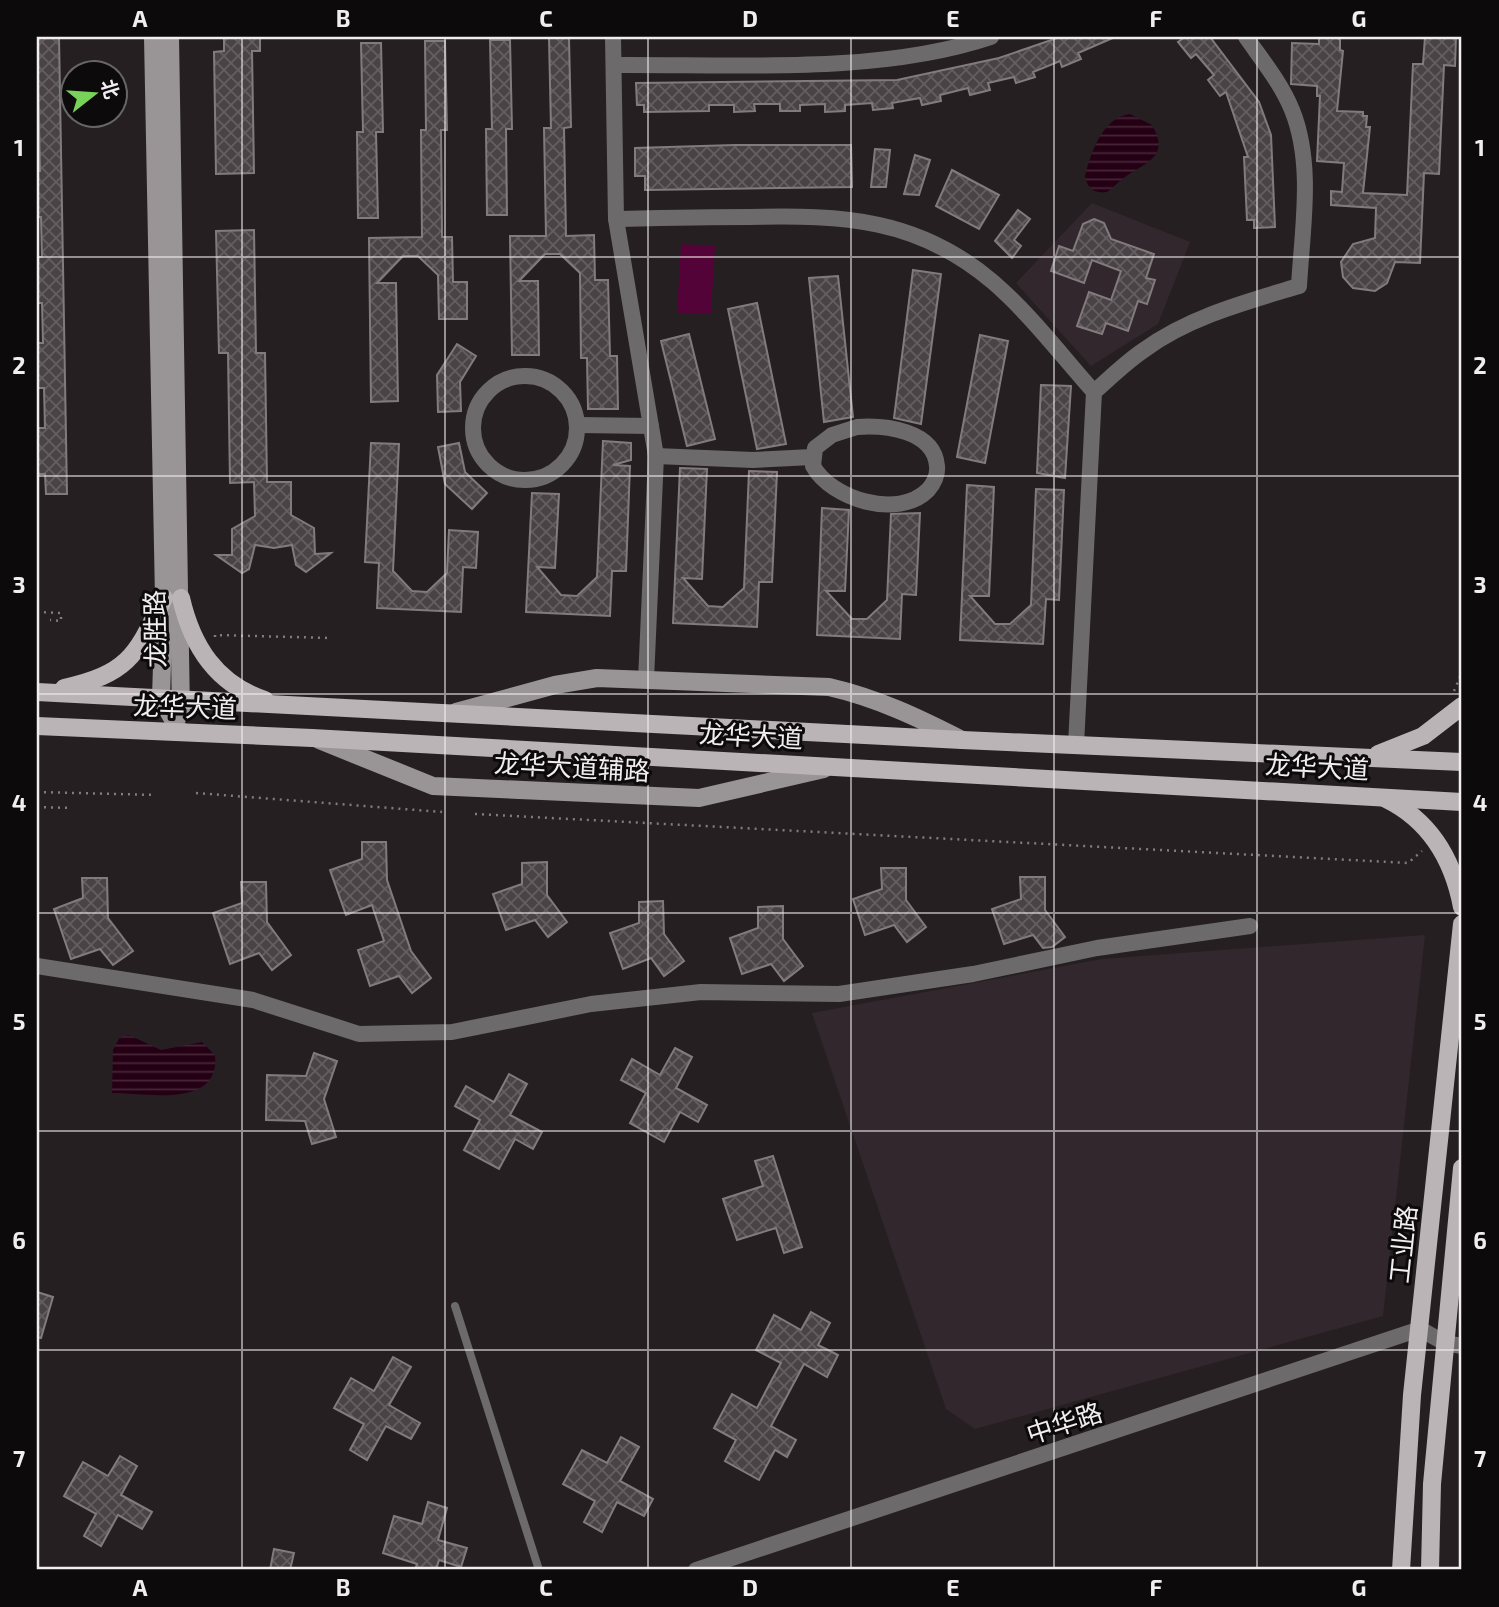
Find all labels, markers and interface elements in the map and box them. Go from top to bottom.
text: A [132,4,148,32]
text: B [336,4,350,32]
text: C [539,4,553,32]
text: D [742,4,758,32]
text: E [946,4,960,32]
text: F [1150,4,1163,32]
text: G [1352,4,1366,32]
north arrow [60,60,130,130]
text: 北 [97,76,125,101]
text: 1 [14,133,24,161]
text: 1 [1475,133,1485,161]
text: 2 [12,351,26,379]
text: 2 [1473,351,1487,379]
text: 3 [12,570,26,598]
text: 3 [1473,570,1487,598]
street label: 龙胜路 [138,590,170,668]
street label: 龙华大道 [132,689,238,723]
street label: 龙华大道 [698,717,804,753]
street label: 龙华大道辅路 [493,746,651,786]
street label: 龙华大道 [1264,748,1370,784]
text: 4 [12,788,26,816]
text: 4 [1473,788,1487,816]
text: 5 [13,1007,25,1035]
text: 5 [1474,1007,1486,1035]
street label: 工业路 [1383,1204,1421,1284]
text: 6 [12,1226,26,1254]
text: 6 [1473,1226,1487,1254]
street label: 中华路 [1022,1395,1106,1449]
text: 7 [13,1444,25,1472]
text: 7 [1474,1444,1486,1472]
text: A [132,1573,148,1601]
text: B [336,1573,350,1601]
text: C [539,1573,553,1601]
text: D [742,1573,758,1601]
text: E [946,1573,960,1601]
text: F [1150,1573,1163,1601]
text: G [1352,1573,1366,1601]

